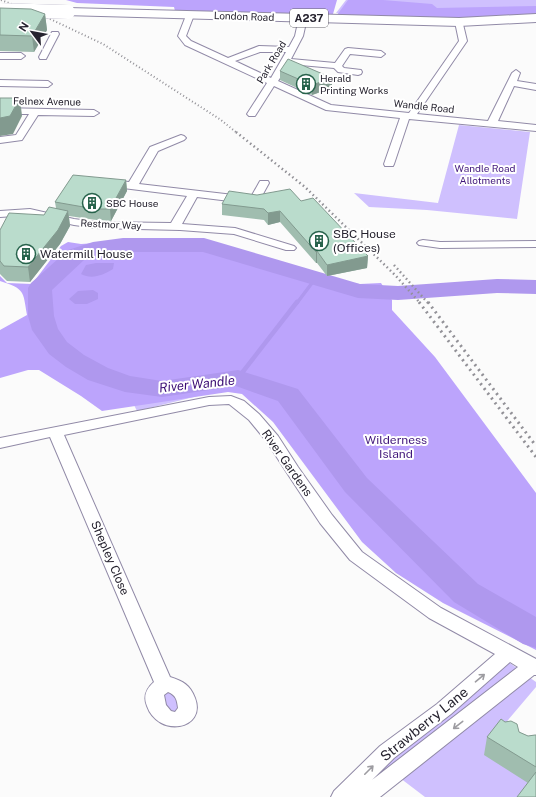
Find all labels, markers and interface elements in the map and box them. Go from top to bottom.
street label: London Road [214,9,274,23]
road number: A237 [290,9,328,27]
north arrow [12,12,52,52]
text: N [16,20,31,34]
street label: Park Road [254,39,288,85]
place label: Herald Printing Works [320,72,388,96]
building icon: Herald Printing Works [295,73,317,95]
street label: Felnex Avenue [13,94,81,108]
street label: Wandle Road [393,97,455,115]
park label: Wandle Road Allotments [455,162,515,186]
building icon: SBC House [81,192,103,214]
place label: SBC House [106,197,159,209]
street label: Restmor Way [80,216,143,232]
place label: SBC House (Offices) [333,227,396,255]
building icon: SBC House (Offices) [308,230,330,252]
building icon: Watermill House [15,243,37,265]
place label: Watermill House [40,247,133,261]
water label: River Wandle [158,373,236,395]
street label: River Gardens [259,427,315,499]
park label: Wilderness Island [365,433,427,461]
street label: Shepley Close [88,519,132,597]
one-way arrow [474,673,485,682]
street label: Strawberry Lane [377,684,471,764]
one-way arrow [452,721,463,729]
one-way arrow [364,765,374,775]

